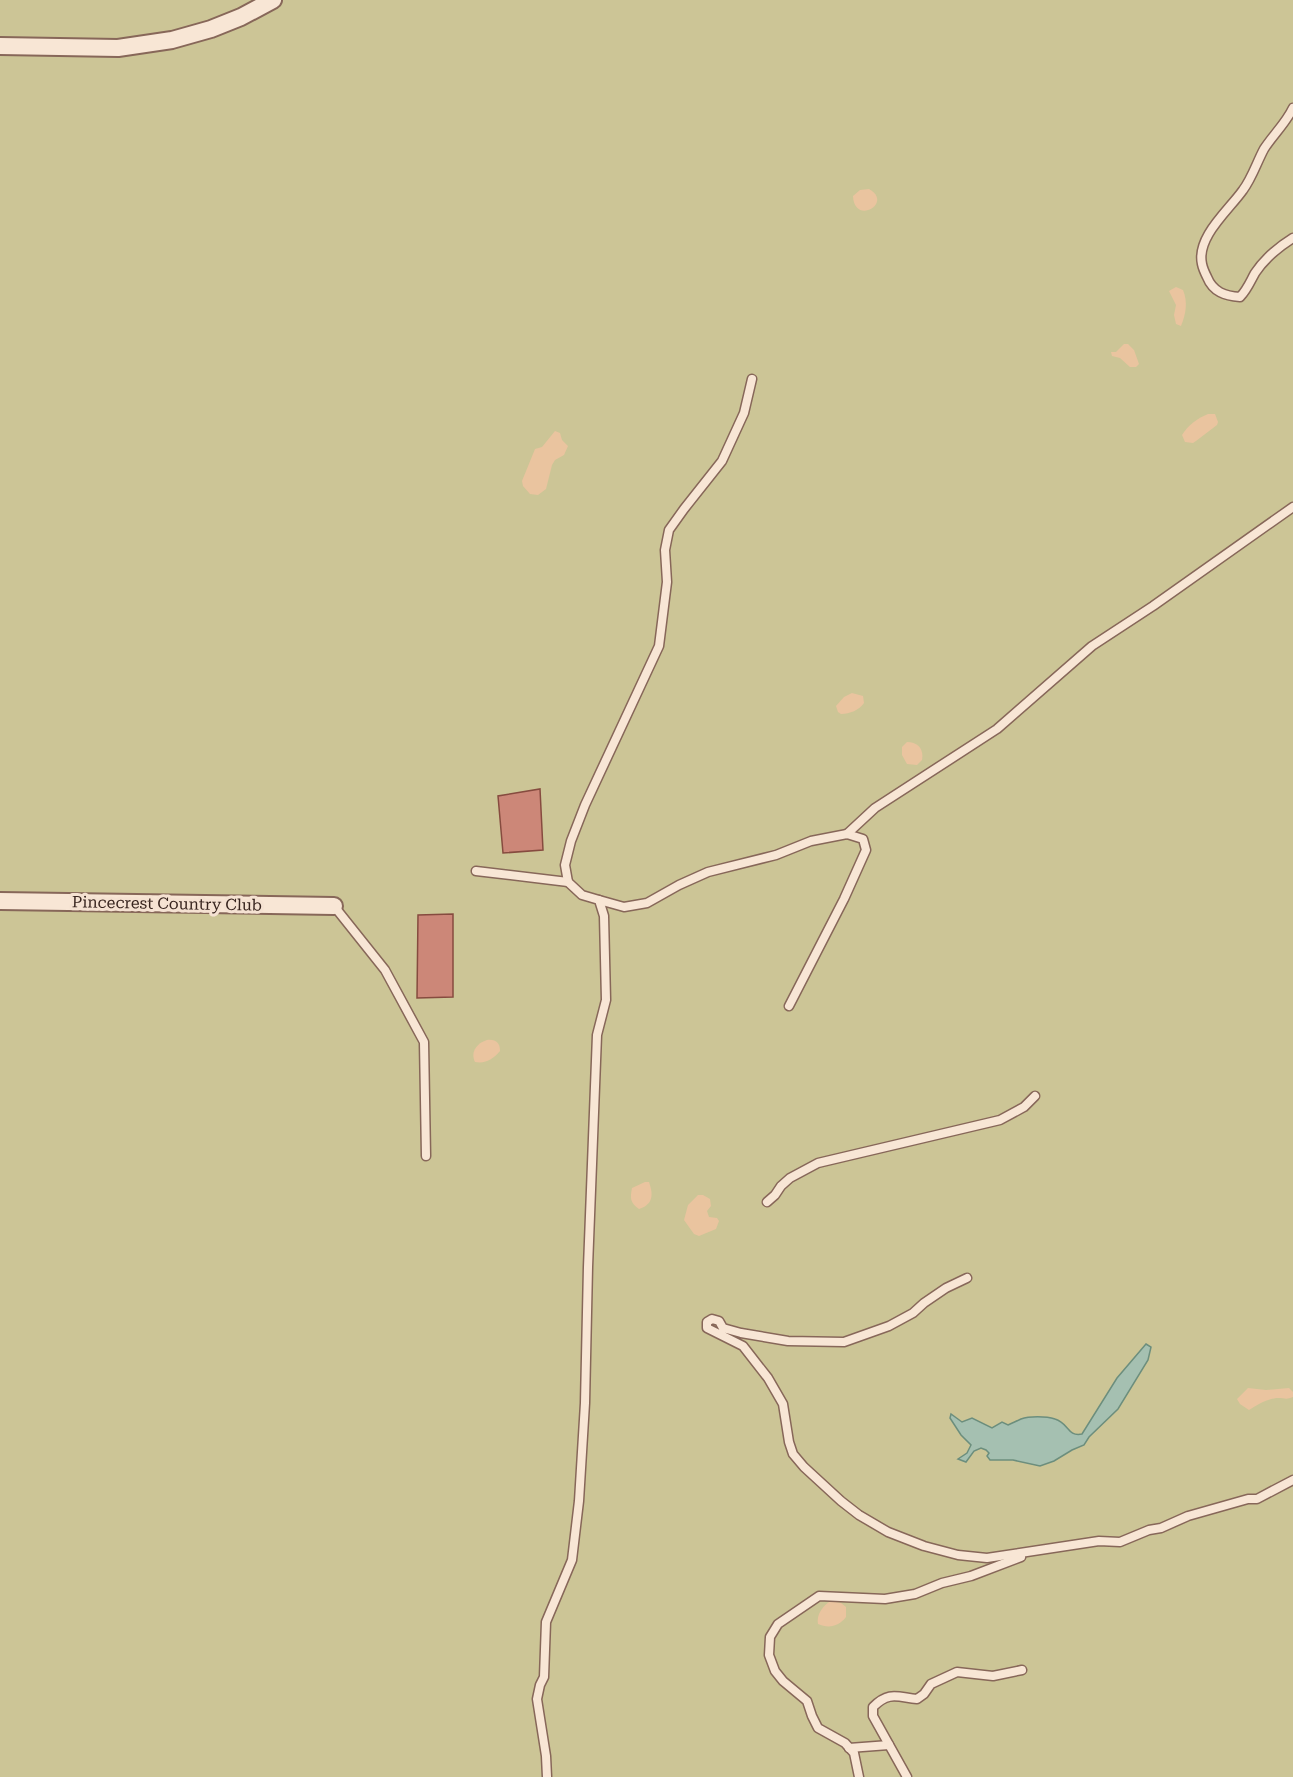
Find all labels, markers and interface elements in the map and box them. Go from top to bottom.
street label: Pincecrest Country Club [72,892,262,915]

